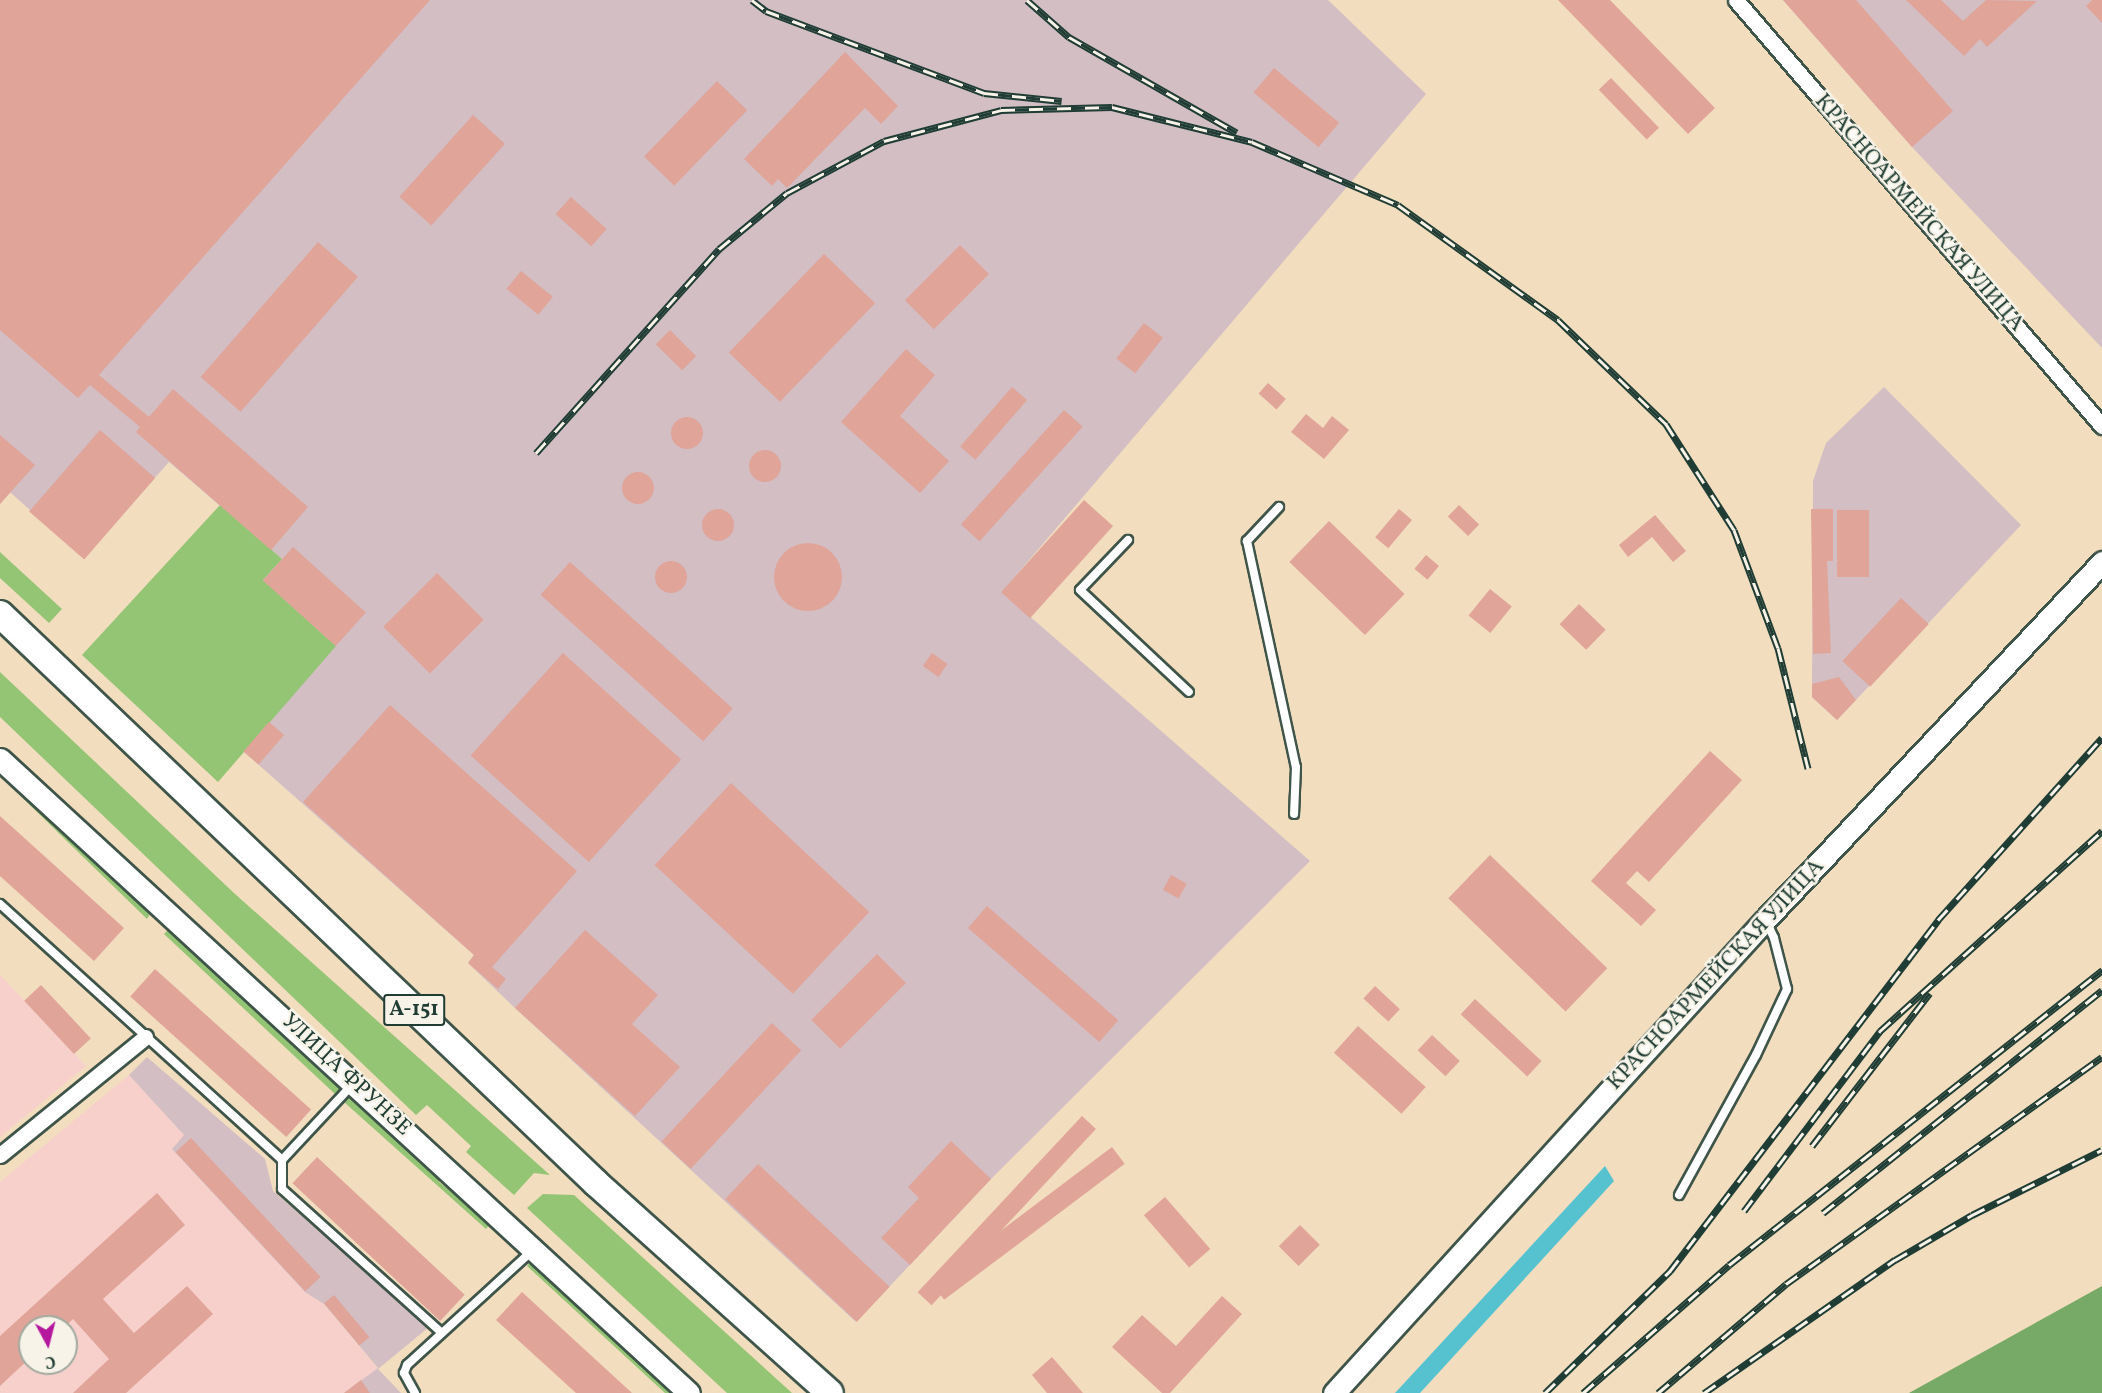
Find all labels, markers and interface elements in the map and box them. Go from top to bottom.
street label: КРАСНОАРМЕЙСКАЯ УЛИЦА [1809,89,2029,337]
street label: КРАСНОАРМЕЙСКАЯ УЛИЦА [1602,854,1830,1096]
road number: А-151 [382,992,446,1028]
street label: УЛИЦА ФРУНЗЕ [276,1008,416,1142]
north arrow [18,1315,78,1375]
text: С [44,1349,56,1372]

